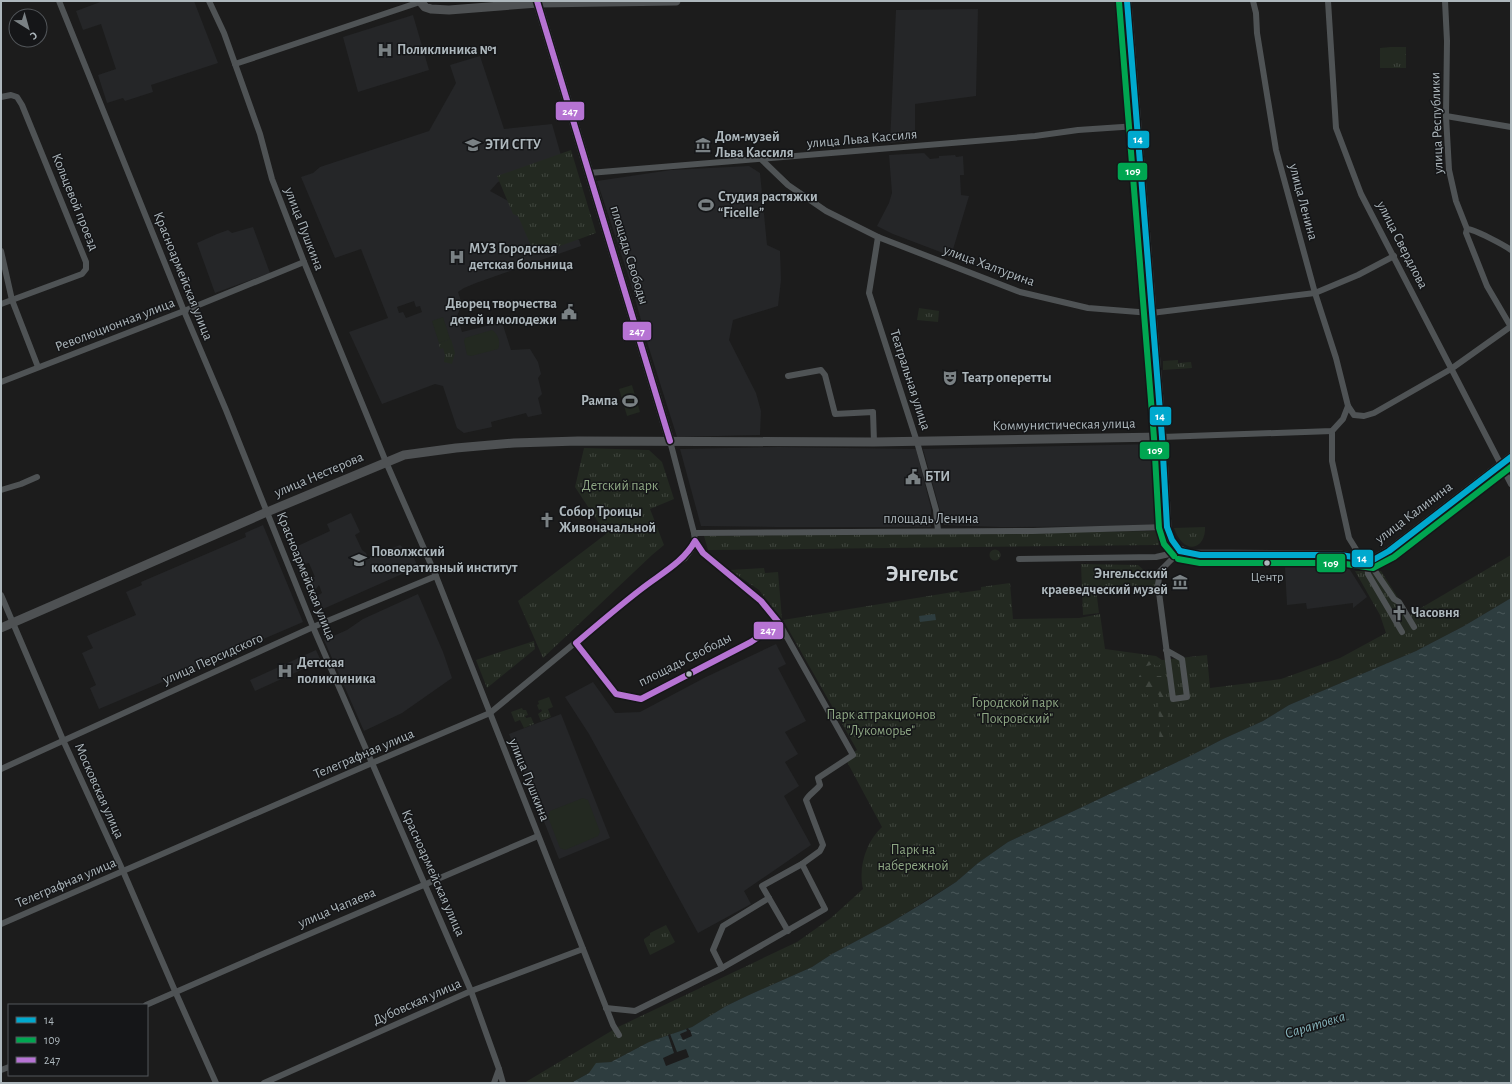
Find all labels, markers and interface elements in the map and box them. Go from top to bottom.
north arrow [8,8,48,48]
text: С [28,29,39,42]
hospital icon: Поликлиника №1 [376,41,394,59]
place label: Поликлиника №1 [397,43,497,57]
street label: улица Республики [1428,72,1446,175]
line badge: 247 [555,101,585,121]
text: 247 [562,106,578,117]
street label: улица Льва Кассиля [805,127,918,151]
place label: Дом-музей Льва Кассиля [715,130,793,160]
line badge: 14 [1127,130,1150,149]
text: 14 [1133,134,1143,145]
school or university icon: ЭТИ СГТУ [464,136,482,154]
museum icon: Дом-музей Льва Кассиля [694,136,712,154]
place label: ЭТИ СГТУ [485,138,542,152]
street label: Кольцевой проезд [49,151,101,253]
street label: улица Ленина [1286,161,1320,242]
line badge: 109 [1117,162,1148,181]
text: 109 [1125,166,1141,177]
street label: улица Пушкина [281,185,326,273]
place label: Студия растяжки “Ficelle” [718,190,818,220]
sports icon: Студия растяжки “Ficelle” [697,196,715,214]
street label: улица Свердлова [1373,198,1430,292]
street label: площадь Свободы [607,204,651,306]
street label: Красноармейская улица [151,210,215,343]
place label: МУЗ Городская детская больница [469,242,574,272]
street label: улица Халтурина [941,243,1037,289]
hospital icon: МУЗ Городская детская больница [448,248,466,266]
street label: Революционная улица [53,296,177,354]
place label: Дворец творчества детей и молодежи [445,297,557,327]
public building icon: Дворец творчества детей и молодежи [560,303,578,321]
line badge: 247 [622,321,652,341]
text: 247 [629,326,645,337]
street label: Театральная улица [887,328,933,433]
theatre icon: Театр оперетты [941,369,959,387]
place label: Театр оперетты [962,371,1052,385]
sports icon: Рампа [621,392,639,410]
place label: Рампа [581,394,618,408]
line badge: 14 [1149,406,1172,426]
text: 14 [1155,411,1165,422]
street label: Коммунистическая улица [992,417,1136,433]
line badge: 109 [1139,441,1170,460]
text: 109 [1147,445,1163,456]
street label: улица Нестерова [271,450,366,500]
public building icon: БТИ [904,468,922,486]
place label: БТИ [925,470,950,484]
park label: Детский парк [582,479,659,493]
street label: улица Калинина [1372,479,1456,547]
place label: Собор Троицы Живоначальной [559,505,656,535]
street label: Красноармейская улица [274,510,338,643]
church icon: Собор Троицы Живоначальной [538,511,556,529]
street label: площадь Ленина [883,512,979,526]
place label: Поволжский кооперативный институт [371,545,518,575]
line badge: 14 [1351,549,1374,568]
school or university icon: Поволжский кооперативный институт [350,551,368,569]
line badge: 109 [1316,553,1346,573]
text: 14 [1357,553,1367,564]
marker: Центр [1262,558,1272,568]
text: 109 [1323,558,1339,569]
district label: Энгельс [886,563,958,585]
place label: Энгельсский краеведческий музей [1041,567,1168,597]
place label: Центр [1250,571,1284,584]
museum icon: Энгельсский краеведческий музей [1171,573,1189,591]
church icon: Часовня [1390,604,1408,622]
place label: Часовня [1411,606,1460,620]
line badge: 247 [753,621,784,640]
text: 247 [760,625,776,636]
street label: улица Персидского [160,631,265,688]
street label: площадь Свободы [636,631,734,689]
place label: Детская поликлиника [297,656,376,686]
hospital icon: Детская поликлиника [276,662,294,680]
unlabelled marker [684,669,694,679]
park label: Городской парк "Покровский" [971,696,1059,726]
park label: Парк аттракционов "Лукоморье" [826,708,936,738]
street label: Телеграфная улица [312,726,417,781]
street label: улица Пушкина [506,736,552,824]
street label: Московская улица [72,741,127,841]
street label: Красноармейская улица [399,807,468,939]
park label: Парк на набережной [877,843,949,873]
street label: Телеграфная улица [14,855,119,910]
street label: улица Чапаева [295,885,378,931]
street label: Дубовская улица [371,976,464,1028]
legend [8,1004,148,1076]
water label: Саратовка [1283,1009,1347,1041]
text: 14 [44,1014,54,1026]
text: 109 [44,1034,60,1046]
text: 247 [44,1054,60,1066]

